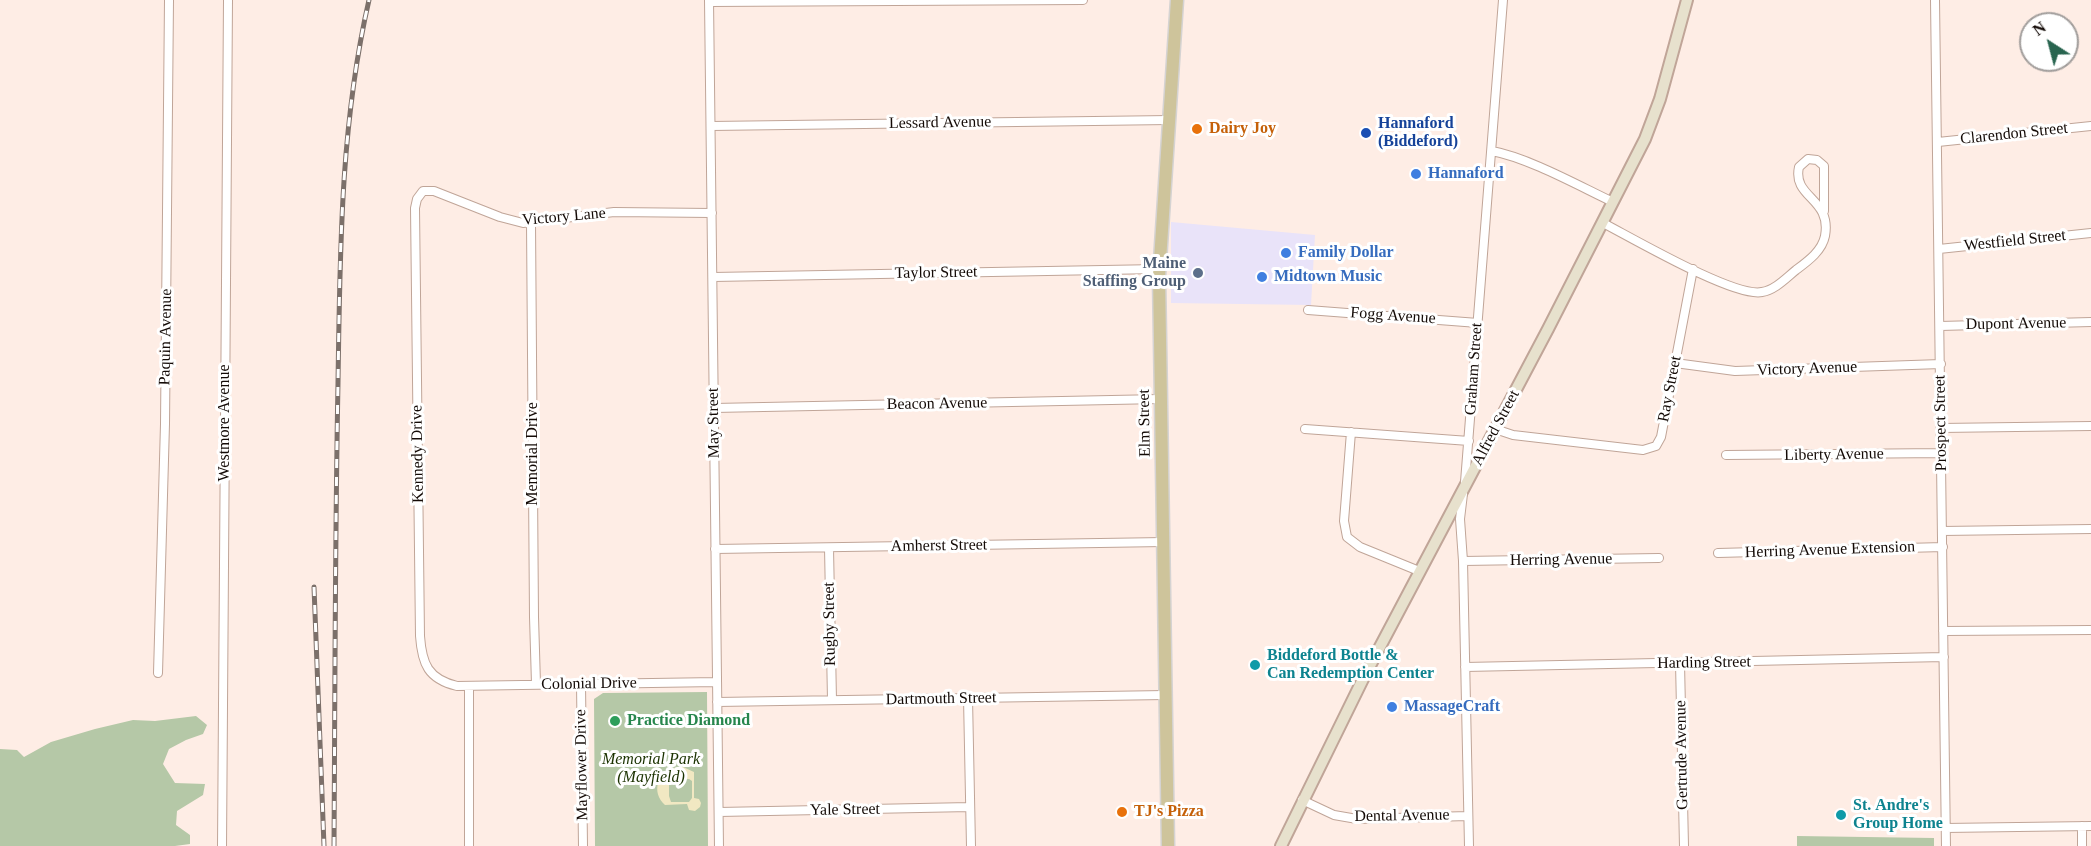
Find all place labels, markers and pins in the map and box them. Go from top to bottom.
place label: Hannaford (Biddeford) [1378,114,1458,152]
place label: Dairy Joy [1209,119,1276,139]
marker: Dairy Joy [1190,122,1204,136]
marker: Hannaford (Biddeford) [1359,126,1373,140]
place label: Hannaford [1428,164,1504,184]
marker: Hannaford [1409,167,1423,181]
place label: Family Dollar [1298,243,1394,263]
marker: Family Dollar [1279,246,1293,260]
place label: Maine Staffing Group [1083,254,1186,292]
marker: Maine Staffing Group [1191,266,1205,280]
place label: Midtown Music [1274,267,1382,287]
marker: Midtown Music [1255,270,1269,284]
place label: Biddeford Bottle & Can Redemption Center [1267,646,1434,684]
marker: Biddeford Bottle & Can Redemption Center [1248,658,1262,672]
place label: MassageCraft [1404,697,1500,717]
marker: MassageCraft [1385,700,1399,714]
place label: Practice Diamond [627,711,750,731]
marker: Practice Diamond [608,714,622,728]
place label: St. Andre's Group Home [1853,796,1943,834]
place label: TJ's Pizza [1134,802,1204,822]
marker: TJ's Pizza [1115,805,1129,819]
marker: St. Andre's Group Home [1834,808,1848,822]

